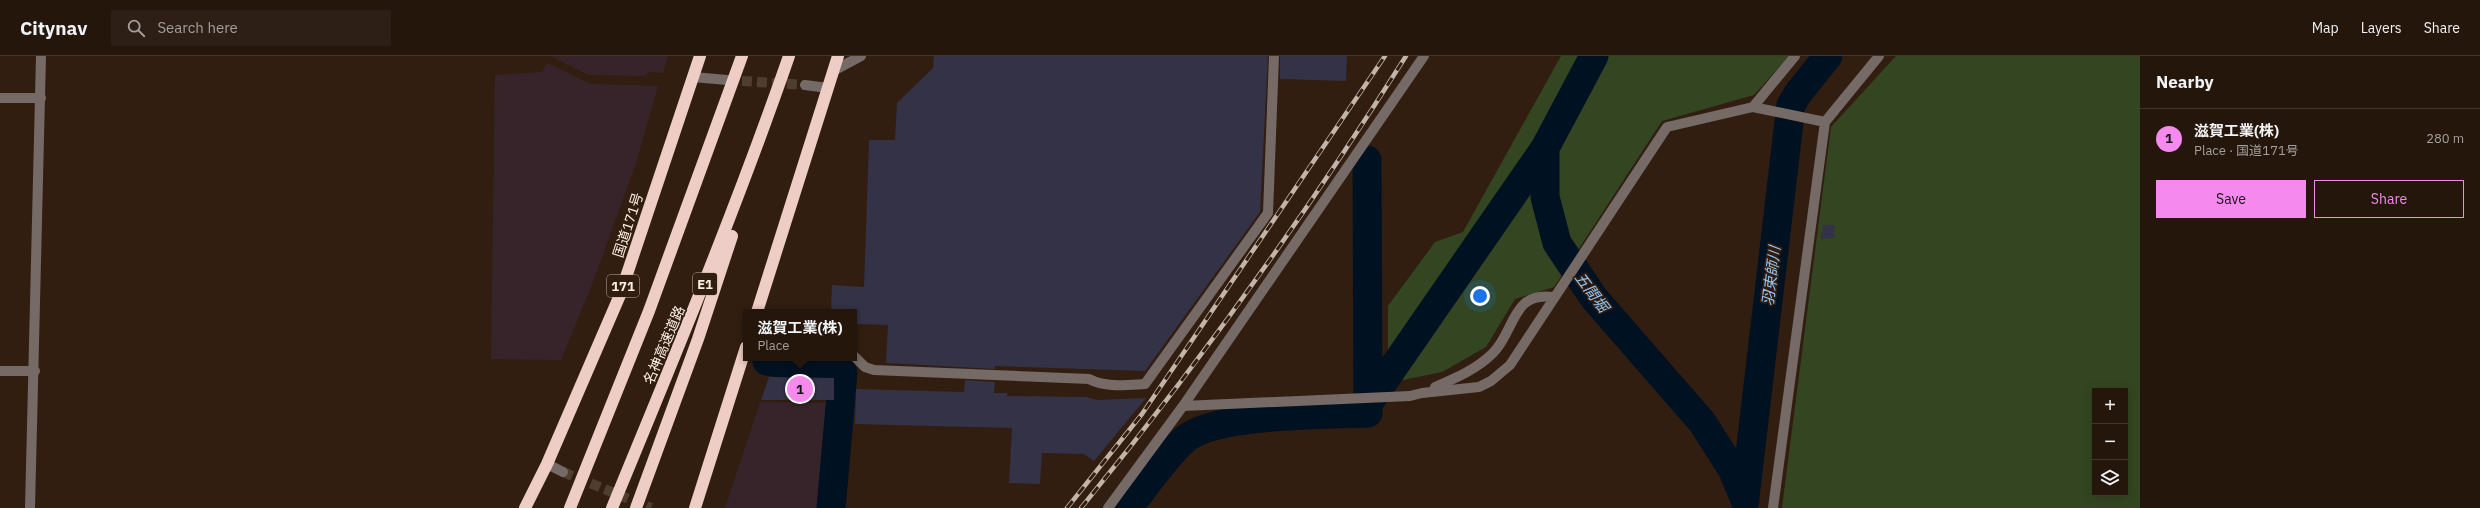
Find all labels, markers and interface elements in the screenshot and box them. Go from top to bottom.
search box [111,10,391,46]
text: Citynav [20,16,87,40]
icon: search [125,17,147,39]
text: Search here [157,18,238,37]
text: Map [2312,19,2339,37]
text: Layers [2361,19,2402,37]
text: Share [2424,19,2460,37]
text: Nearby [2156,71,2214,93]
text: 滋賀工業(株) [2194,121,2279,140]
text: 1 [2165,130,2173,147]
text: 280 m [2426,130,2464,147]
text: Place · 国道171号 [2194,142,2299,159]
button: Save [2156,180,2306,218]
button: Share [2314,180,2464,218]
street label: 国道171号 [609,190,647,260]
water label: 羽束師川 [1758,243,1784,307]
water label: 五間堀 [1571,268,1614,317]
road number: E1 [693,273,717,295]
road number: 171 [607,275,639,297]
your location [1470,286,1490,306]
street label: 名神高速道路 [639,303,689,387]
popup [743,309,857,361]
text: 滋賀工業(株) [757,318,843,337]
text: Place [757,337,789,354]
pin: 1 [787,374,813,404]
map controls [2092,388,2128,496]
button: + [2092,388,2128,424]
button: − [2092,424,2128,460]
button: layers [2092,460,2128,496]

